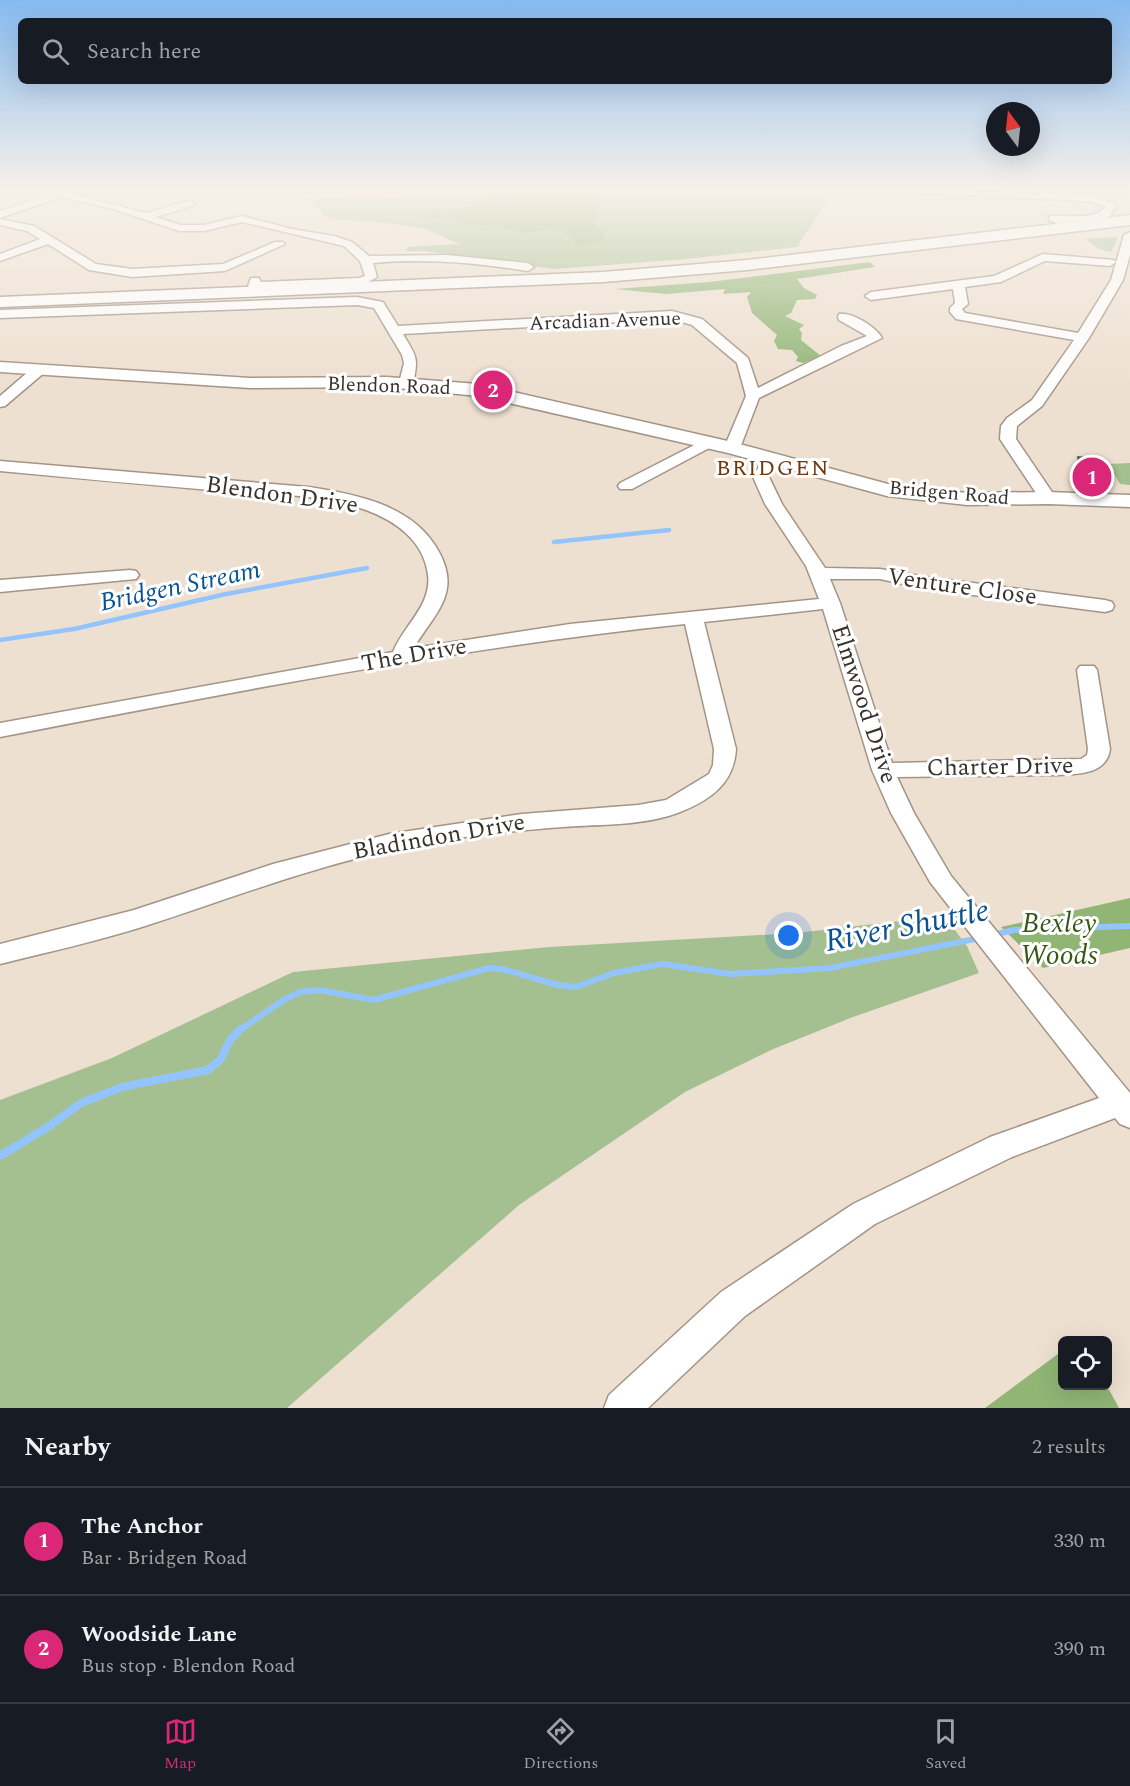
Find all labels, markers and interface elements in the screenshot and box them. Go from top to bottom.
search box [18,18,1112,84]
icon: search [39,35,72,68]
text: Search here [87,35,201,68]
north arrow [986,102,1040,156]
street label: Arcadian Avenue [528,303,682,339]
pin: 2 [474,368,512,412]
street label: Blendon Road [327,369,451,403]
district label: BRIDGEN [716,452,830,485]
pin: 1 [1072,454,1112,500]
street label: Blendon Drive [204,467,360,523]
street label: Bridgen Road [888,473,1010,513]
water label: Bridgen Stream [96,549,264,623]
street label: Venture Close [885,559,1039,615]
street label: Elmwood Drive [821,620,907,788]
street label: The Drive [358,628,470,682]
street label: Charter Drive [926,748,1074,786]
street label: Bladindon Drive [350,804,528,870]
water label: River Shuttle [820,886,994,966]
park label: Bexley Woods [1020,902,1098,977]
your location [774,921,803,950]
map controls [1058,1336,1112,1390]
button: locate [1058,1336,1112,1390]
text: Nearby [24,1427,110,1467]
text: 2 results [1032,1432,1106,1462]
text: The Anchor [81,1510,203,1543]
text: 1 [38,1526,49,1556]
text: 330 m [1054,1526,1106,1556]
text: Bar · Bridgen Road [81,1543,248,1573]
text: Woodside Lane [81,1618,237,1651]
text: 2 [38,1634,49,1664]
text: 390 m [1054,1634,1106,1664]
text: Bus stop · Blendon Road [81,1651,296,1681]
tab: Map [164,1715,197,1775]
tab: Directions [524,1715,598,1775]
tab: Saved [925,1715,966,1775]

